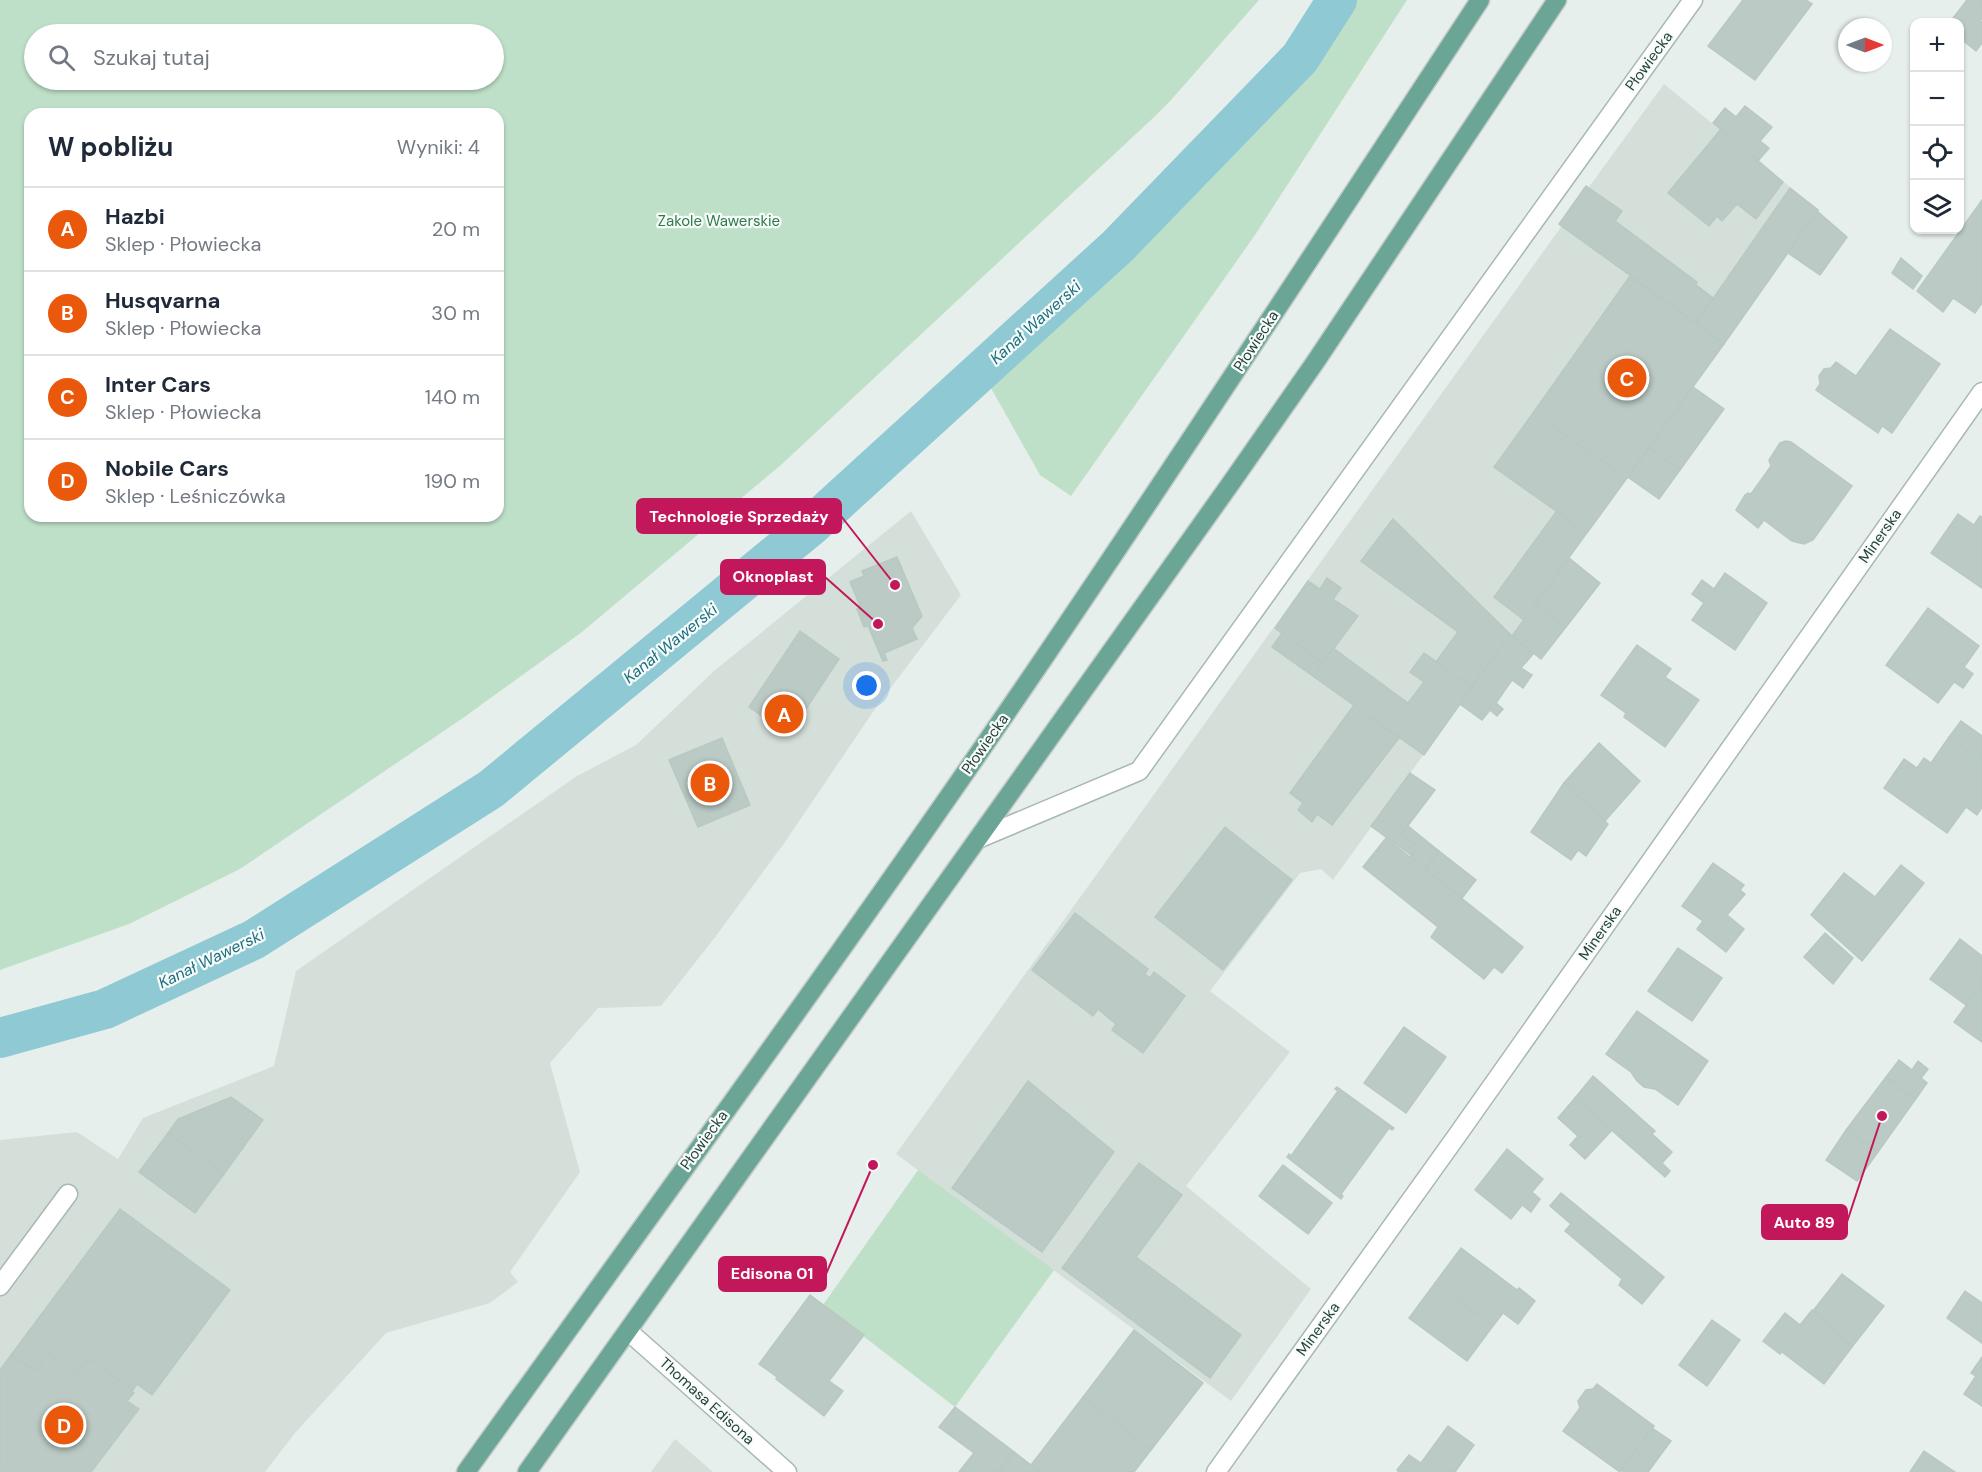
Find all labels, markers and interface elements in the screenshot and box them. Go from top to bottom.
north arrow [1838,18,1892,72]
map controls [1910,18,1964,234]
button: + [1910,18,1964,72]
search box [24,24,504,90]
street label: Płowiecka [1621,27,1677,95]
icon: search [45,41,78,74]
text: Szukaj tutaj [93,43,210,72]
button: − [1910,72,1964,126]
button: locate [1910,126,1964,180]
text: W pobliżu [48,130,173,164]
text: Wyniki: 4 [397,134,480,160]
button: layers [1910,180,1964,234]
text: Hazbi [105,202,165,231]
park label: Zakole Wawerskie [658,211,780,231]
text: A [60,216,75,242]
text: 20 m [432,216,480,242]
text: Sklep · Płowiecka [105,231,261,257]
water label: Kanał Wawerski [985,275,1086,369]
text: Husqvarna [105,286,221,315]
text: B [61,300,74,326]
text: 30 m [431,300,480,326]
street label: Płowiecka [1229,307,1283,375]
text: Sklep · Płowiecka [105,315,261,341]
pin: C [1608,356,1646,400]
text: Inter Cars [105,370,211,399]
text: C [60,384,75,410]
text: 140 m [425,384,480,410]
text: Sklep · Płowiecka [105,399,261,425]
text: Nobile Cars [105,454,229,483]
text: D [60,468,75,494]
text: 190 m [424,468,480,494]
text: Sklep · Leśniczówka [105,483,286,509]
callout: Technologie Sprzedaży [637,499,841,533]
street label: Minerska [1854,505,1906,567]
text: Technologie Sprzedaży [649,506,829,527]
callout: Oknoplast [721,560,825,594]
text: Oknoplast [733,566,813,587]
water label: Kanał Wawerski [619,598,723,688]
your location [852,671,881,700]
pin: A [764,692,804,736]
street label: Płowiecka [957,710,1013,778]
pin: B [690,760,730,806]
street label: Minerska [1574,902,1626,964]
water label: Kanał Wawerski [155,923,269,993]
street label: Płowiecka [676,1106,732,1174]
callout: Auto 89 [1762,1205,1847,1239]
text: Auto 89 [1773,1212,1835,1233]
callout: Edisona 01 [719,1257,826,1291]
text: Edisona 01 [731,1263,813,1284]
street label: Minerska [1292,1298,1344,1360]
street label: Thomasa Edisona [655,1353,759,1449]
pin: D [44,1402,84,1448]

